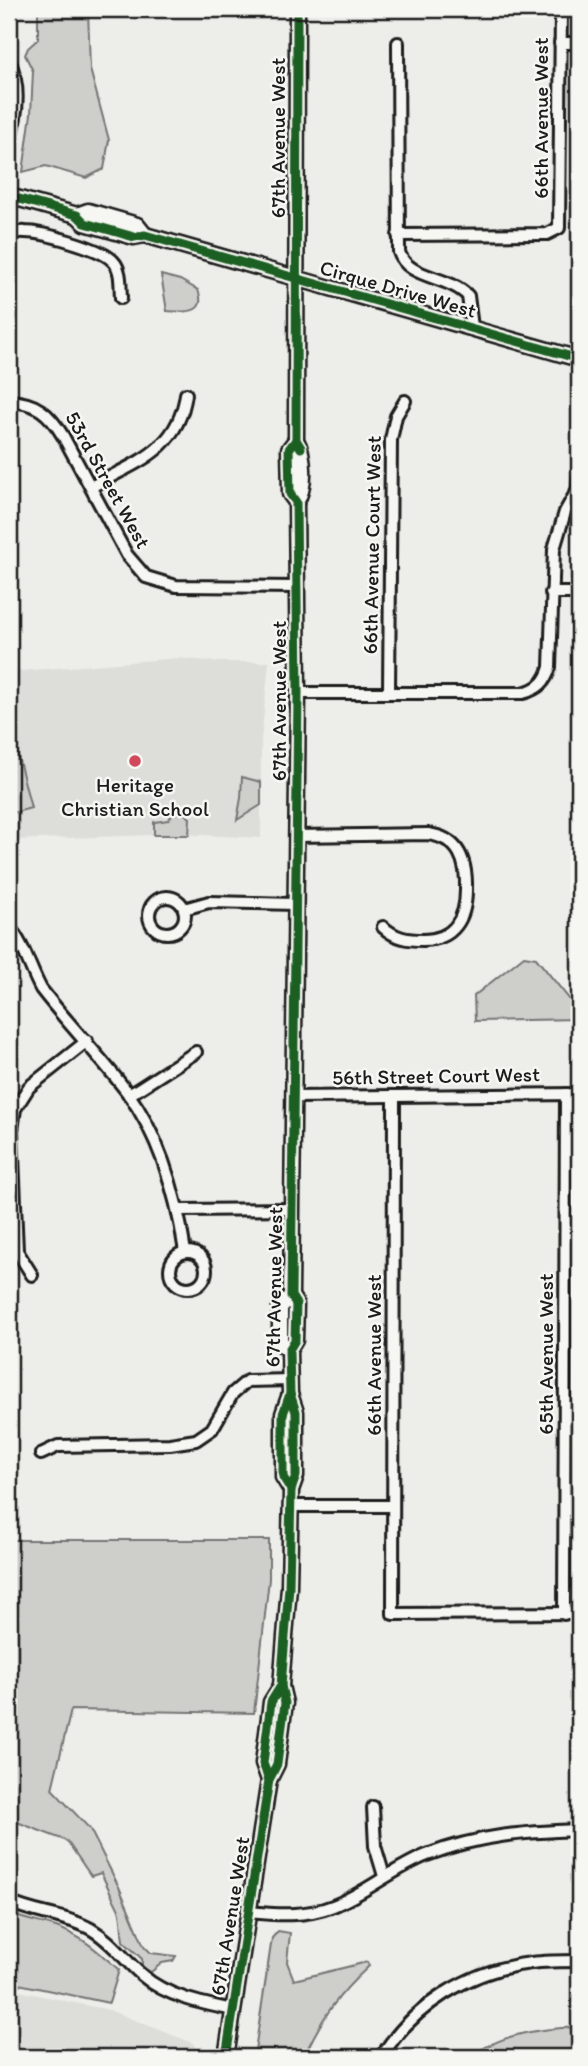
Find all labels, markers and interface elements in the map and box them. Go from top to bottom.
street label: 66th Avenue West [528,37,553,199]
street label: 67th Avenue West [265,58,290,218]
street label: Cirque Drive West [317,254,479,323]
street label: 53rd Street West [60,407,156,553]
street label: 66th Avenue Court West [357,435,386,655]
street label: 67th Avenue West [266,621,291,781]
marker: Heritage Christian School [127,753,143,769]
place label: Heritage Christian School [61,772,209,821]
street label: 56th Street Court West [332,1061,540,1090]
street label: 67th Avenue West [260,1206,287,1368]
street label: 65th Avenue West [533,1273,558,1435]
street label: 66th Avenue West [361,1274,386,1436]
street label: 67th Avenue West [205,1834,254,1997]

